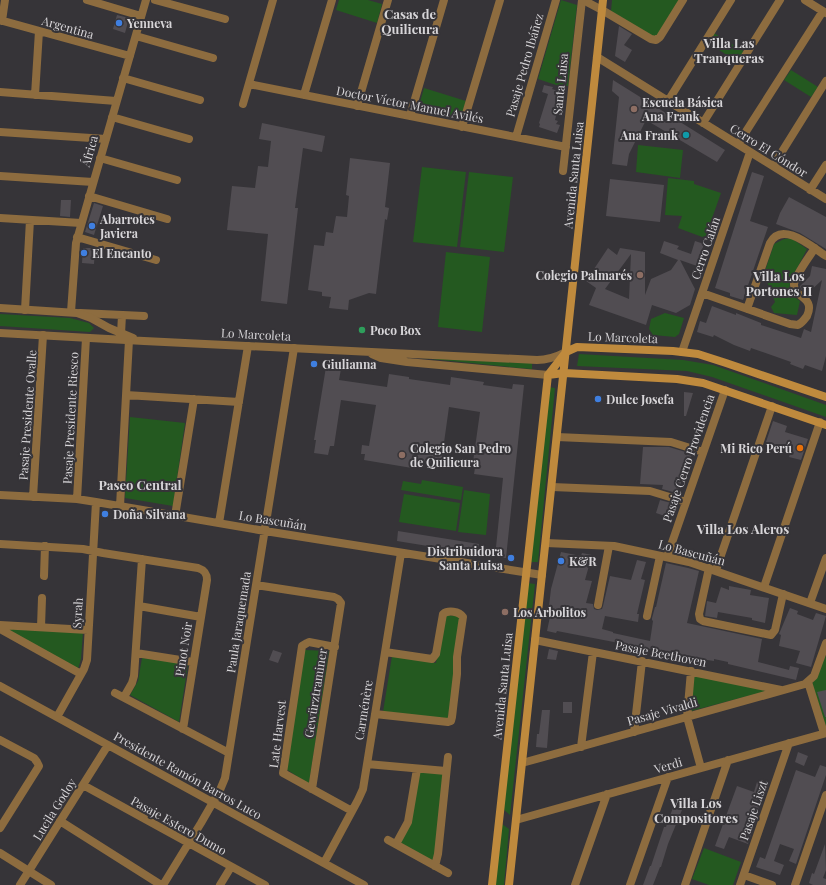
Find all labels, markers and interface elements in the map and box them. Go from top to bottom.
district label: Casas de Quilicura [381,5,439,37]
street label: Pasaje Pedro Ibáñez [502,11,546,119]
street label: Argentina [39,12,96,42]
place label: Yenneva [126,15,173,31]
marker: Yenneva [114,18,124,28]
district label: Villa Las Tranqueras [694,34,764,66]
street label: Santa Luisa [549,53,571,115]
street label: Doctor Víctor Manuel Avilés [335,82,485,126]
place label: Escuela Básica Ana Frank [641,94,724,124]
marker: Escuela Básica Ana Frank [629,104,639,114]
street label: Cerro El Cóndor [727,120,812,181]
street label: Avenida Santa Luisa [559,121,587,230]
place label: Ana Frank [619,127,679,143]
marker: Ana Frank [681,130,691,140]
street label: África [77,133,101,170]
place label: Abarrotes Javiera [99,211,155,241]
street label: Cerro Calán [687,215,723,281]
marker: Abarrotes Javiera [87,221,97,231]
place label: El Encanto [92,245,152,261]
marker: El Encanto [79,248,89,258]
place label: Colegio Palmarés [536,267,632,283]
district label: Villa Los Portones II [746,267,812,299]
marker: Colegio Palmarés [635,270,645,280]
place label: Poco Box [370,322,421,338]
street label: Lo Marcoleta [221,324,291,344]
marker: Poco Box [357,325,367,335]
street label: Lo Marcoleta [588,328,658,346]
street label: Pasaje Presidente Ovalle [14,349,40,481]
street label: Pasaje Presidente Riesco [59,351,81,484]
place label: Giulianna [322,356,377,372]
marker: Giulianna [309,359,319,369]
place label: Dulce Josefa [606,391,675,407]
street label: Pasaje Cerro Providencia [659,392,717,524]
marker: Dulce Josefa [593,394,603,404]
place label: Colegio San Pedro de Quilicura [410,440,511,470]
place label: Mi Rico Perú [720,440,793,456]
marker: Mi Rico Perú [795,443,805,453]
marker: Colegio San Pedro de Quilicura [397,450,407,460]
district label: Paseo Central [99,476,181,493]
place label: Doña Silvana [113,506,186,522]
street label: Lo Bascuñán [238,507,308,533]
marker: Doña Silvana [100,509,110,519]
district label: Villa Los Aleros [696,520,789,537]
street label: Lo Bascuñán [657,535,727,569]
place label: Distribuidora Santa Luisa [427,543,504,573]
marker: Distribuidora Santa Luisa [506,553,516,563]
place label: K&R [569,553,597,569]
marker: K&R [556,556,566,566]
street label: Paula Jaraquemada [222,570,254,674]
street label: Syrah [68,597,86,629]
place label: Los Arbolitos [513,604,587,620]
marker: Los Arbolitos [500,607,510,617]
street label: Pinot Noir [171,620,195,677]
street label: Avenida Santa Luisa [488,632,516,741]
street label: Pasaje Beethoven [614,636,708,670]
street label: Gewürztraminer [300,647,330,739]
street label: Carménère [350,679,376,741]
street label: Pasaje Vivaldi [625,693,699,729]
street label: Late Harvest [265,698,289,769]
street label: Presidente Ramón Barros Luco [111,728,265,823]
street label: Verdi [651,753,684,777]
street label: Lucila Godoy [29,775,79,843]
street label: Pasaje Liszt [735,777,771,842]
street label: Pasaje Estero Dumo [128,792,230,858]
district label: Villa Los Compositores [654,794,738,826]

